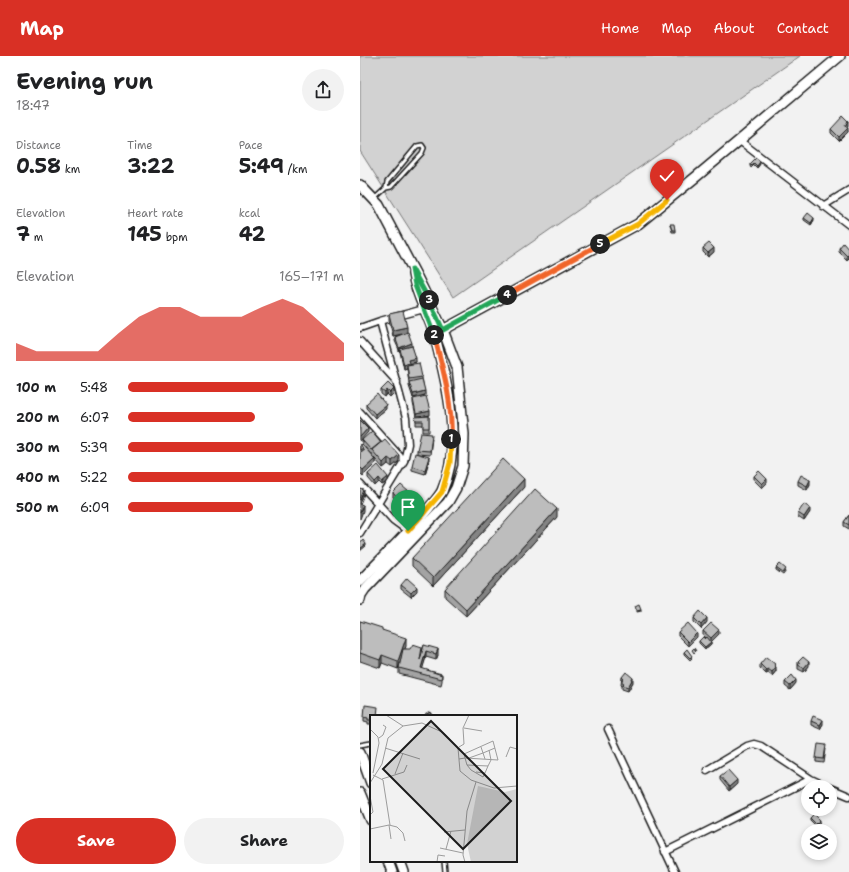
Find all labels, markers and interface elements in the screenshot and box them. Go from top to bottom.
text: Map [20,16,64,41]
text: Home [601,19,640,37]
text: Map [662,19,692,37]
text: About [714,19,755,37]
text: Contact [777,19,829,37]
text: Evening run [16,67,153,96]
button: share [302,69,344,111]
text: 18:47 [16,97,50,114]
text: Distance [16,138,61,153]
text: Time [127,138,153,153]
text: Pace [239,138,263,153]
text: 0.58 [16,153,61,179]
text: 3:22 [127,153,175,179]
text: 5:49 [239,153,284,179]
pin [650,159,684,200]
text: km [61,162,80,177]
text: /km [284,162,307,177]
icon: check [656,165,678,187]
text: Elevation [16,206,65,221]
text: Heart rate [127,206,183,221]
text: kcal [239,206,260,221]
text: 7 [16,221,30,247]
text: 145 [127,221,162,247]
text: 42 [239,221,266,247]
text: m [30,230,43,245]
text: bpm [162,230,188,245]
pin: 5 [590,234,610,254]
text: 5 [597,236,603,251]
text: Elevation [16,268,74,285]
text: 165–171 m [279,268,344,285]
pin: 4 [497,285,517,305]
text: 4 [503,287,511,302]
pin: 3 [419,290,439,310]
text: 3 [425,292,433,307]
pin: 2 [424,325,444,345]
text: 2 [430,327,438,342]
text: 100 m [16,379,56,396]
text: 5:48 [80,379,108,396]
text: 200 m [16,409,59,426]
text: 6:07 [80,409,109,426]
pin: 1 [441,429,461,449]
text: 1 [448,431,454,446]
text: 300 m [16,439,60,456]
text: 5:39 [80,439,108,456]
text: 400 m [16,469,60,486]
text: 5:22 [80,469,108,486]
pin [391,490,425,531]
icon: arrive [397,496,419,518]
text: 500 m [16,499,59,516]
text: 6:09 [80,499,110,516]
inset map [370,715,517,862]
map controls [801,780,837,860]
button: locate [801,780,837,816]
button: Save [16,818,176,864]
button: Share [184,818,344,864]
button: layers [801,824,837,860]

